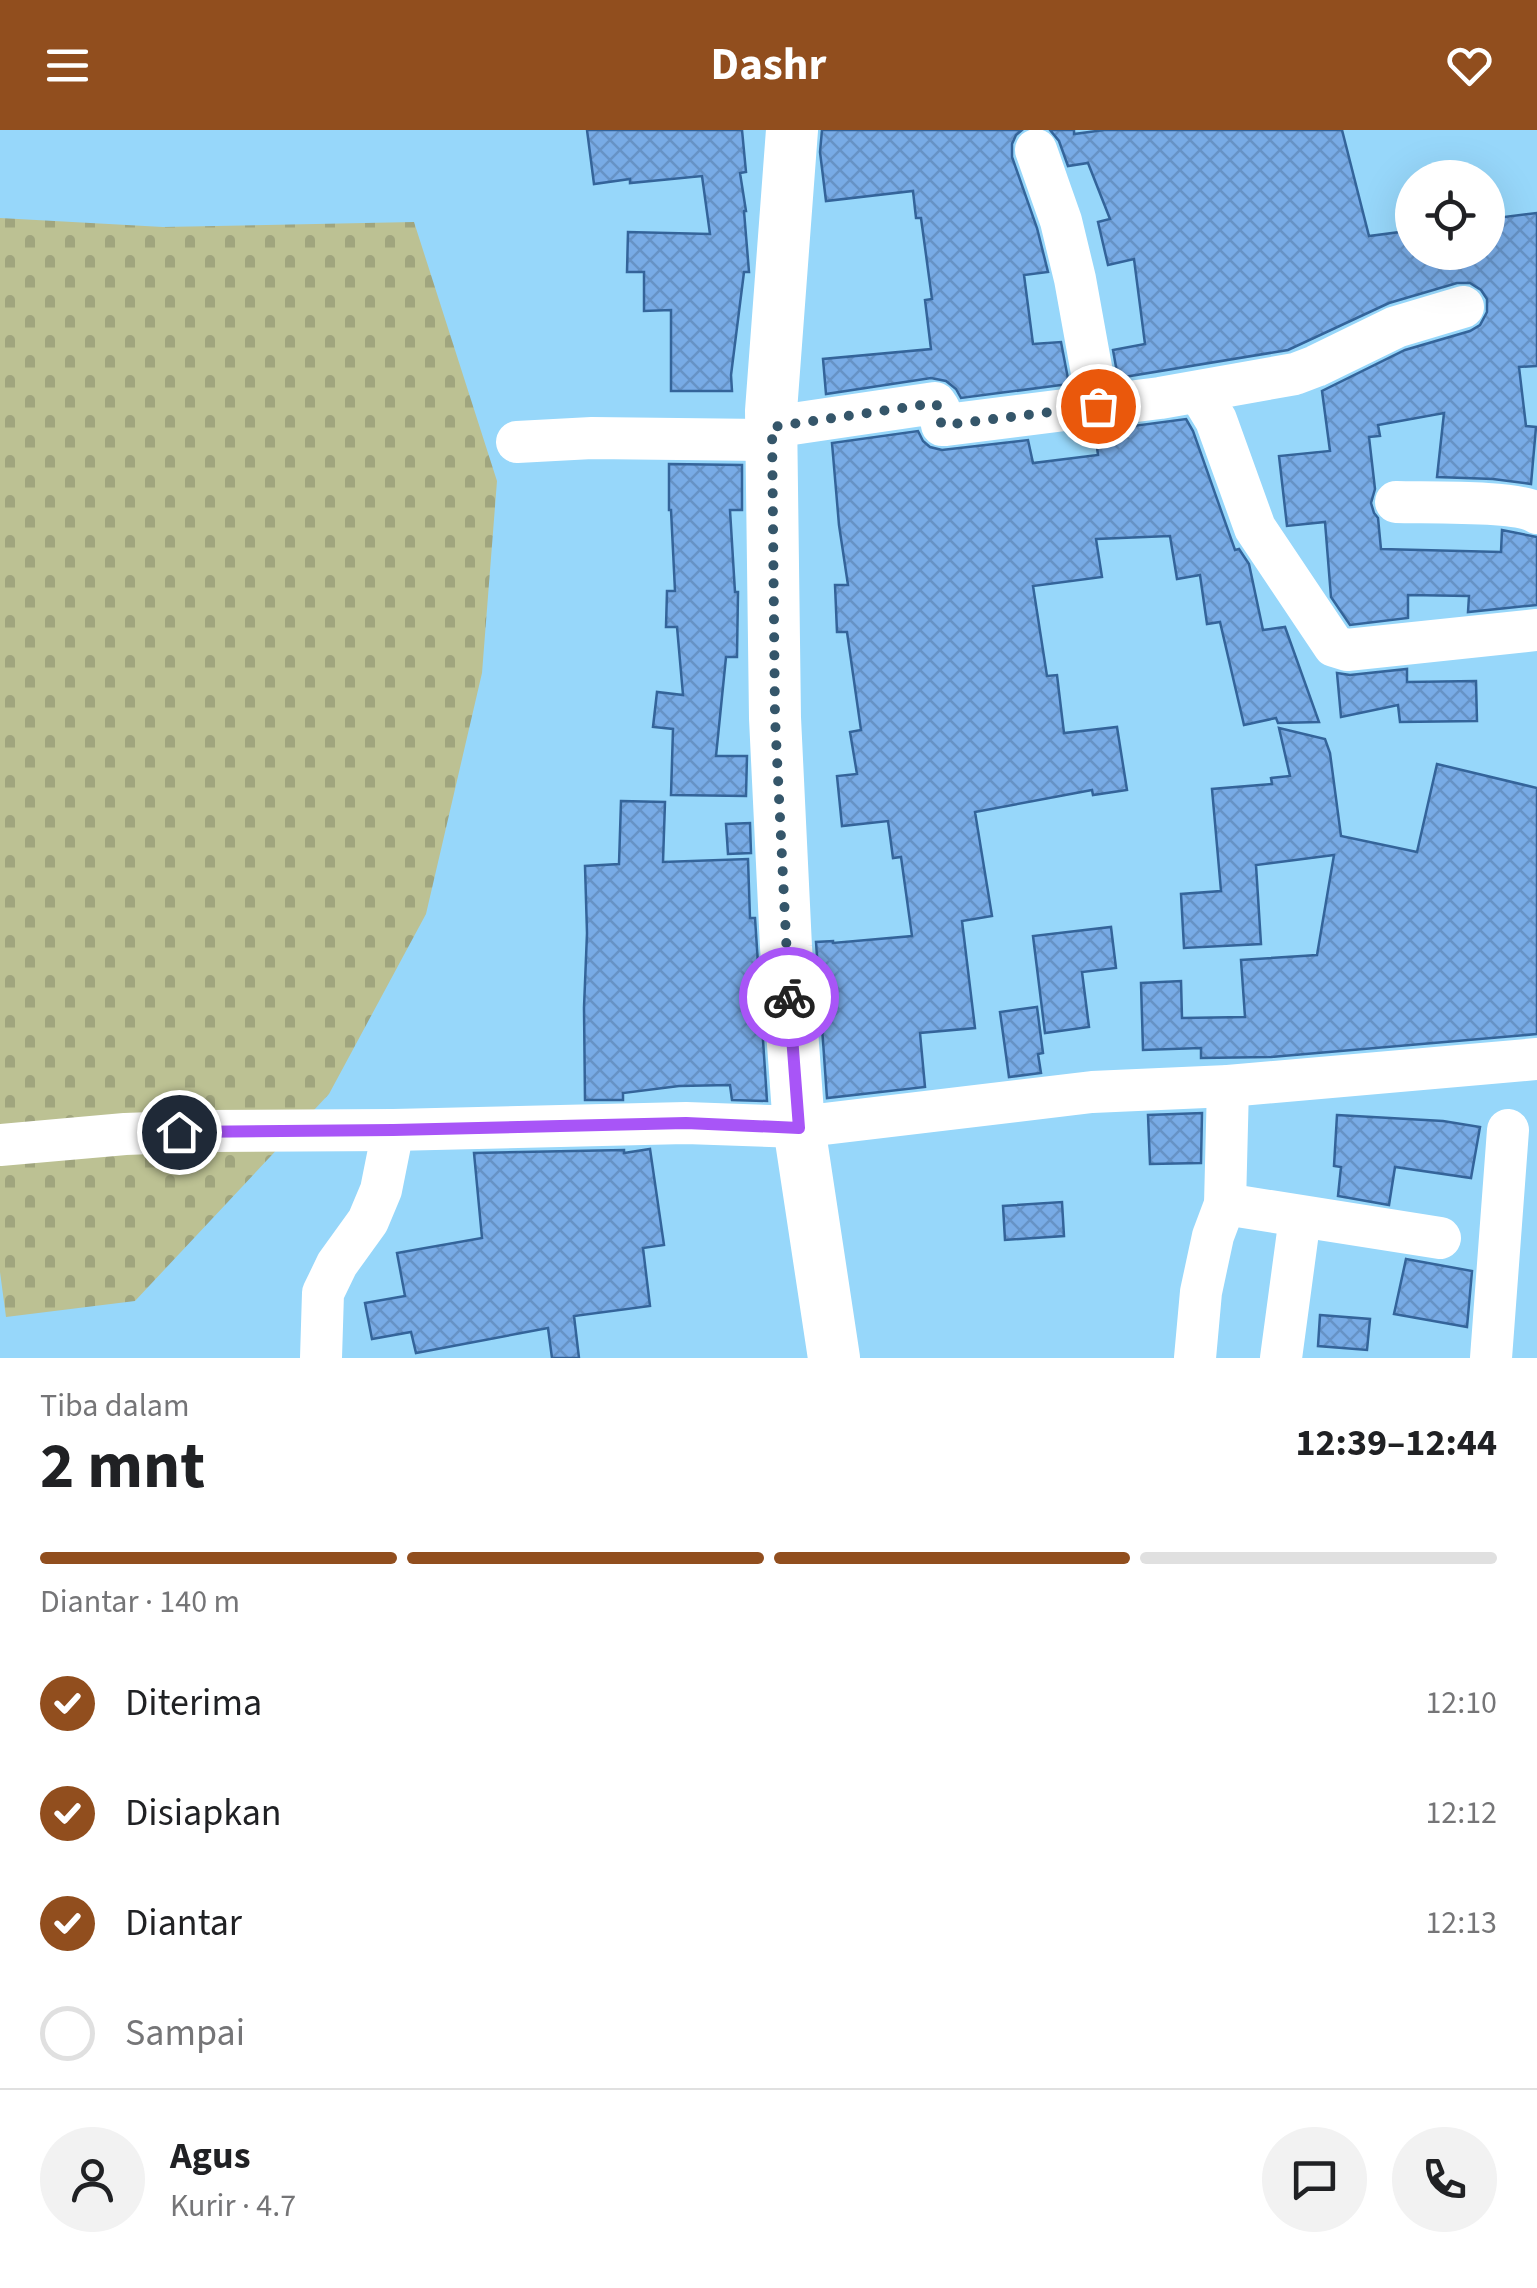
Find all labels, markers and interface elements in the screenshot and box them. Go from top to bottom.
text: Dashr [711,33,826,97]
icon: menu [40,38,95,93]
icon: heart [1442,38,1497,93]
map controls [1395,160,1505,270]
button: locate [1395,160,1505,270]
pin [1056,364,1141,449]
icon: bag [1071,379,1126,434]
courier [739,947,839,1047]
icon: bike [762,970,817,1025]
pin [137,1090,222,1175]
icon: home [152,1105,207,1160]
text: Tiba dalam [40,1383,190,1429]
text: 12:39–12:44 [1295,1416,1497,1470]
text: 2 mnt [40,1420,205,1513]
text: Diantar · 140 m [40,1579,240,1625]
icon: check [40,1676,95,1731]
text: Diterima [125,1676,262,1730]
text: 12:10 [1425,1680,1497,1726]
icon: check [40,1786,95,1841]
text: Disiapkan [125,1786,282,1840]
text: 12:12 [1425,1790,1497,1836]
icon: check [40,1896,95,1951]
text: Diantar [125,1896,242,1950]
text: 12:13 [1425,1900,1497,1946]
text: Sampai [125,2006,245,2060]
button: person [40,2127,145,2232]
button: chat [1262,2127,1367,2232]
button: phone [1392,2127,1497,2232]
text: Agus [170,2129,250,2183]
text: Kurir · 4.7 [170,2183,296,2229]

